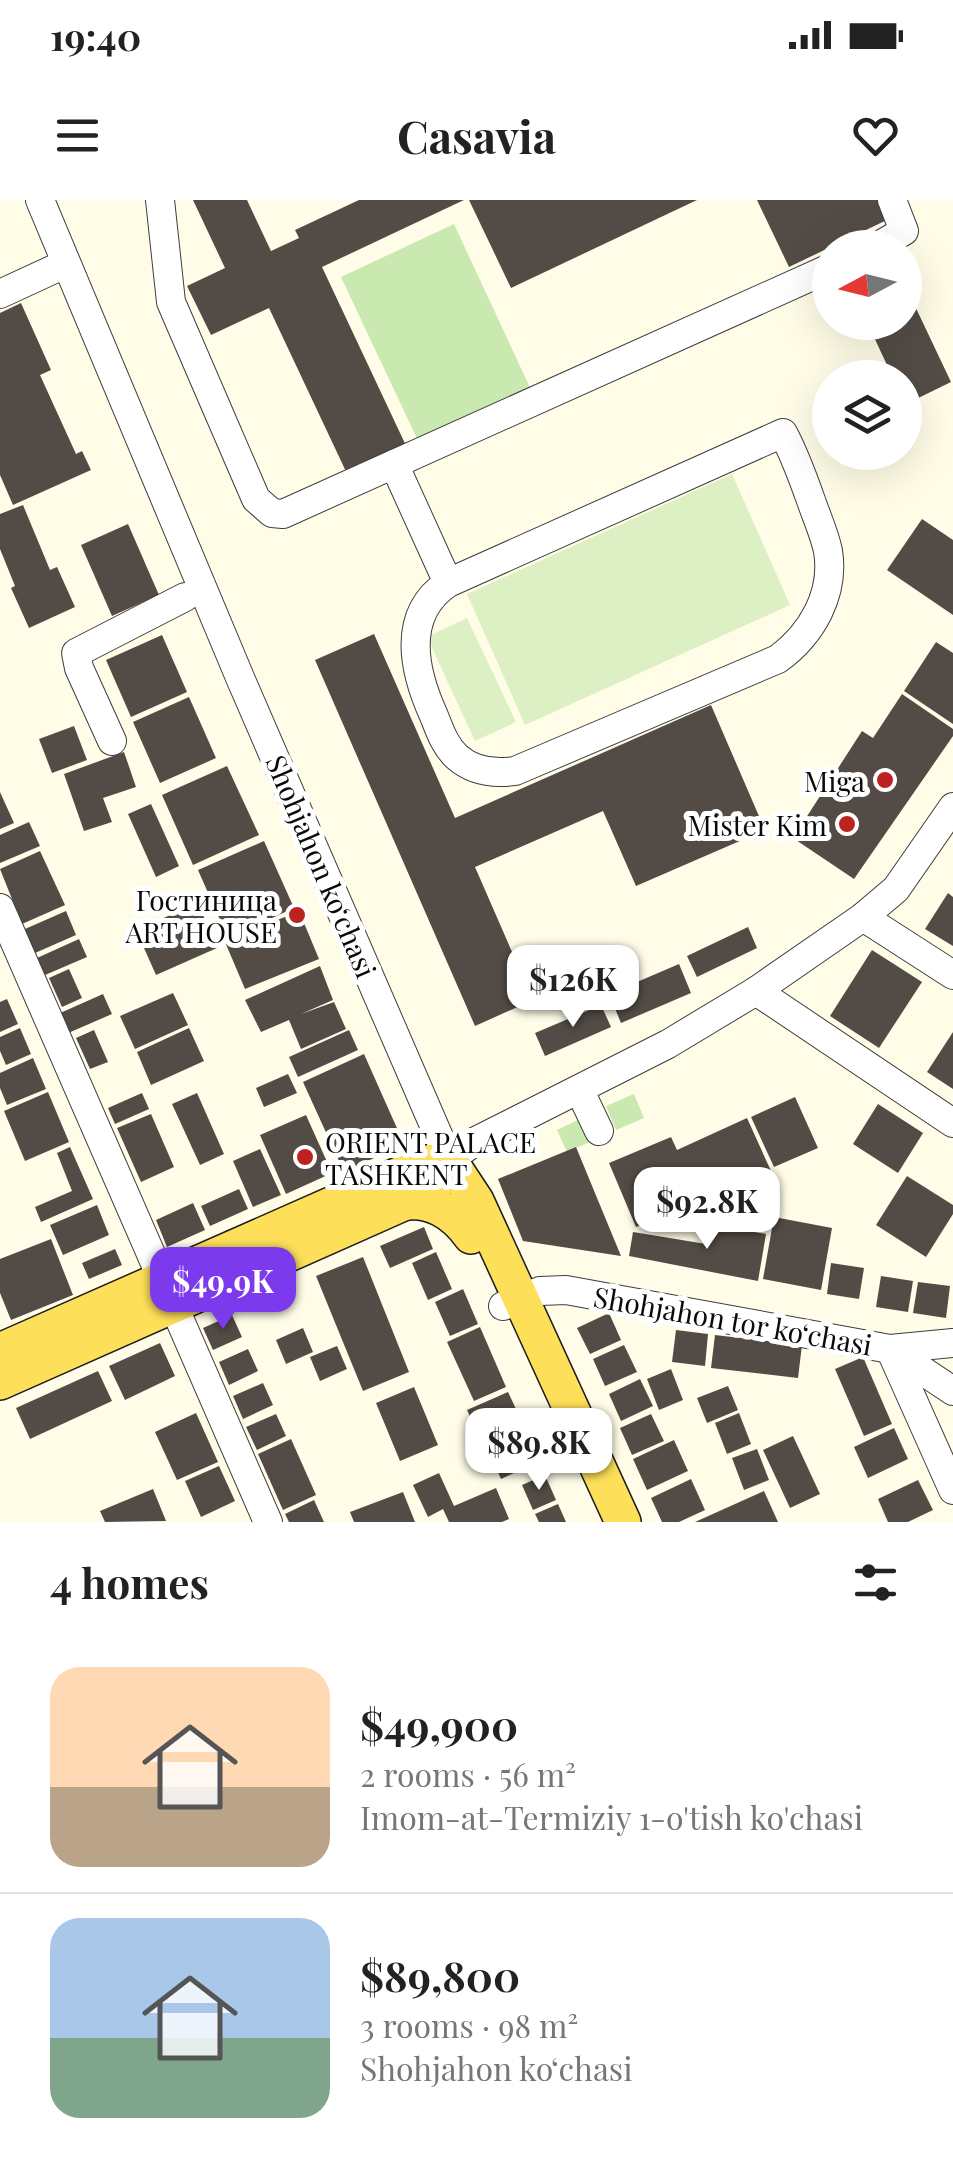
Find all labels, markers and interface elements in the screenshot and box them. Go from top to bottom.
text: 19:40 [50,10,141,61]
text: Casavia [397,105,556,165]
icon: menu [50,108,105,163]
icon: heart [848,108,903,163]
north arrow [812,230,922,340]
map controls [812,230,922,470]
button: layers [812,360,922,470]
street label: Shohjahon koʻchasi [258,749,386,983]
place label: Miga [804,762,865,799]
marker: Miga [874,769,896,791]
place label: Mister Kim [688,806,827,843]
marker: Mister Kim [836,813,858,835]
place label: Гостиница ART HOUSE [124,881,277,950]
marker: Гостиница ART HOUSE [286,904,308,926]
pin: $126K [503,945,643,1030]
text: $126K [529,956,617,999]
place label: ORIENT PALACE TASHKENT [325,1123,536,1192]
marker: ORIENT PALACE TASHKENT [294,1146,316,1168]
pin: $92.8K [626,1167,788,1252]
text: $92.8K [656,1178,758,1221]
pin: $49.9K [142,1247,304,1332]
text: $49.9K [172,1258,274,1301]
street label: Shohjahon tor koʻchasi [591,1277,875,1363]
pin: $89.8K [458,1408,620,1493]
text: $89.8K [487,1419,591,1462]
text: 4 homes [50,1554,209,1610]
icon: filters [848,1555,903,1610]
text: $49,900 [360,1696,518,1752]
icon: home [130,1707,250,1827]
text: 2 rooms · 56 m² [360,1752,576,1795]
text: Imom-at-Termiziy 1-o'tish ko'chasi [360,1795,863,1838]
text: $89,800 [360,1947,520,2003]
icon: home [130,1958,250,2078]
text: 3 rooms · 98 m² [360,2003,578,2046]
text: Shohjahon koʻchasi [360,2046,633,2089]

